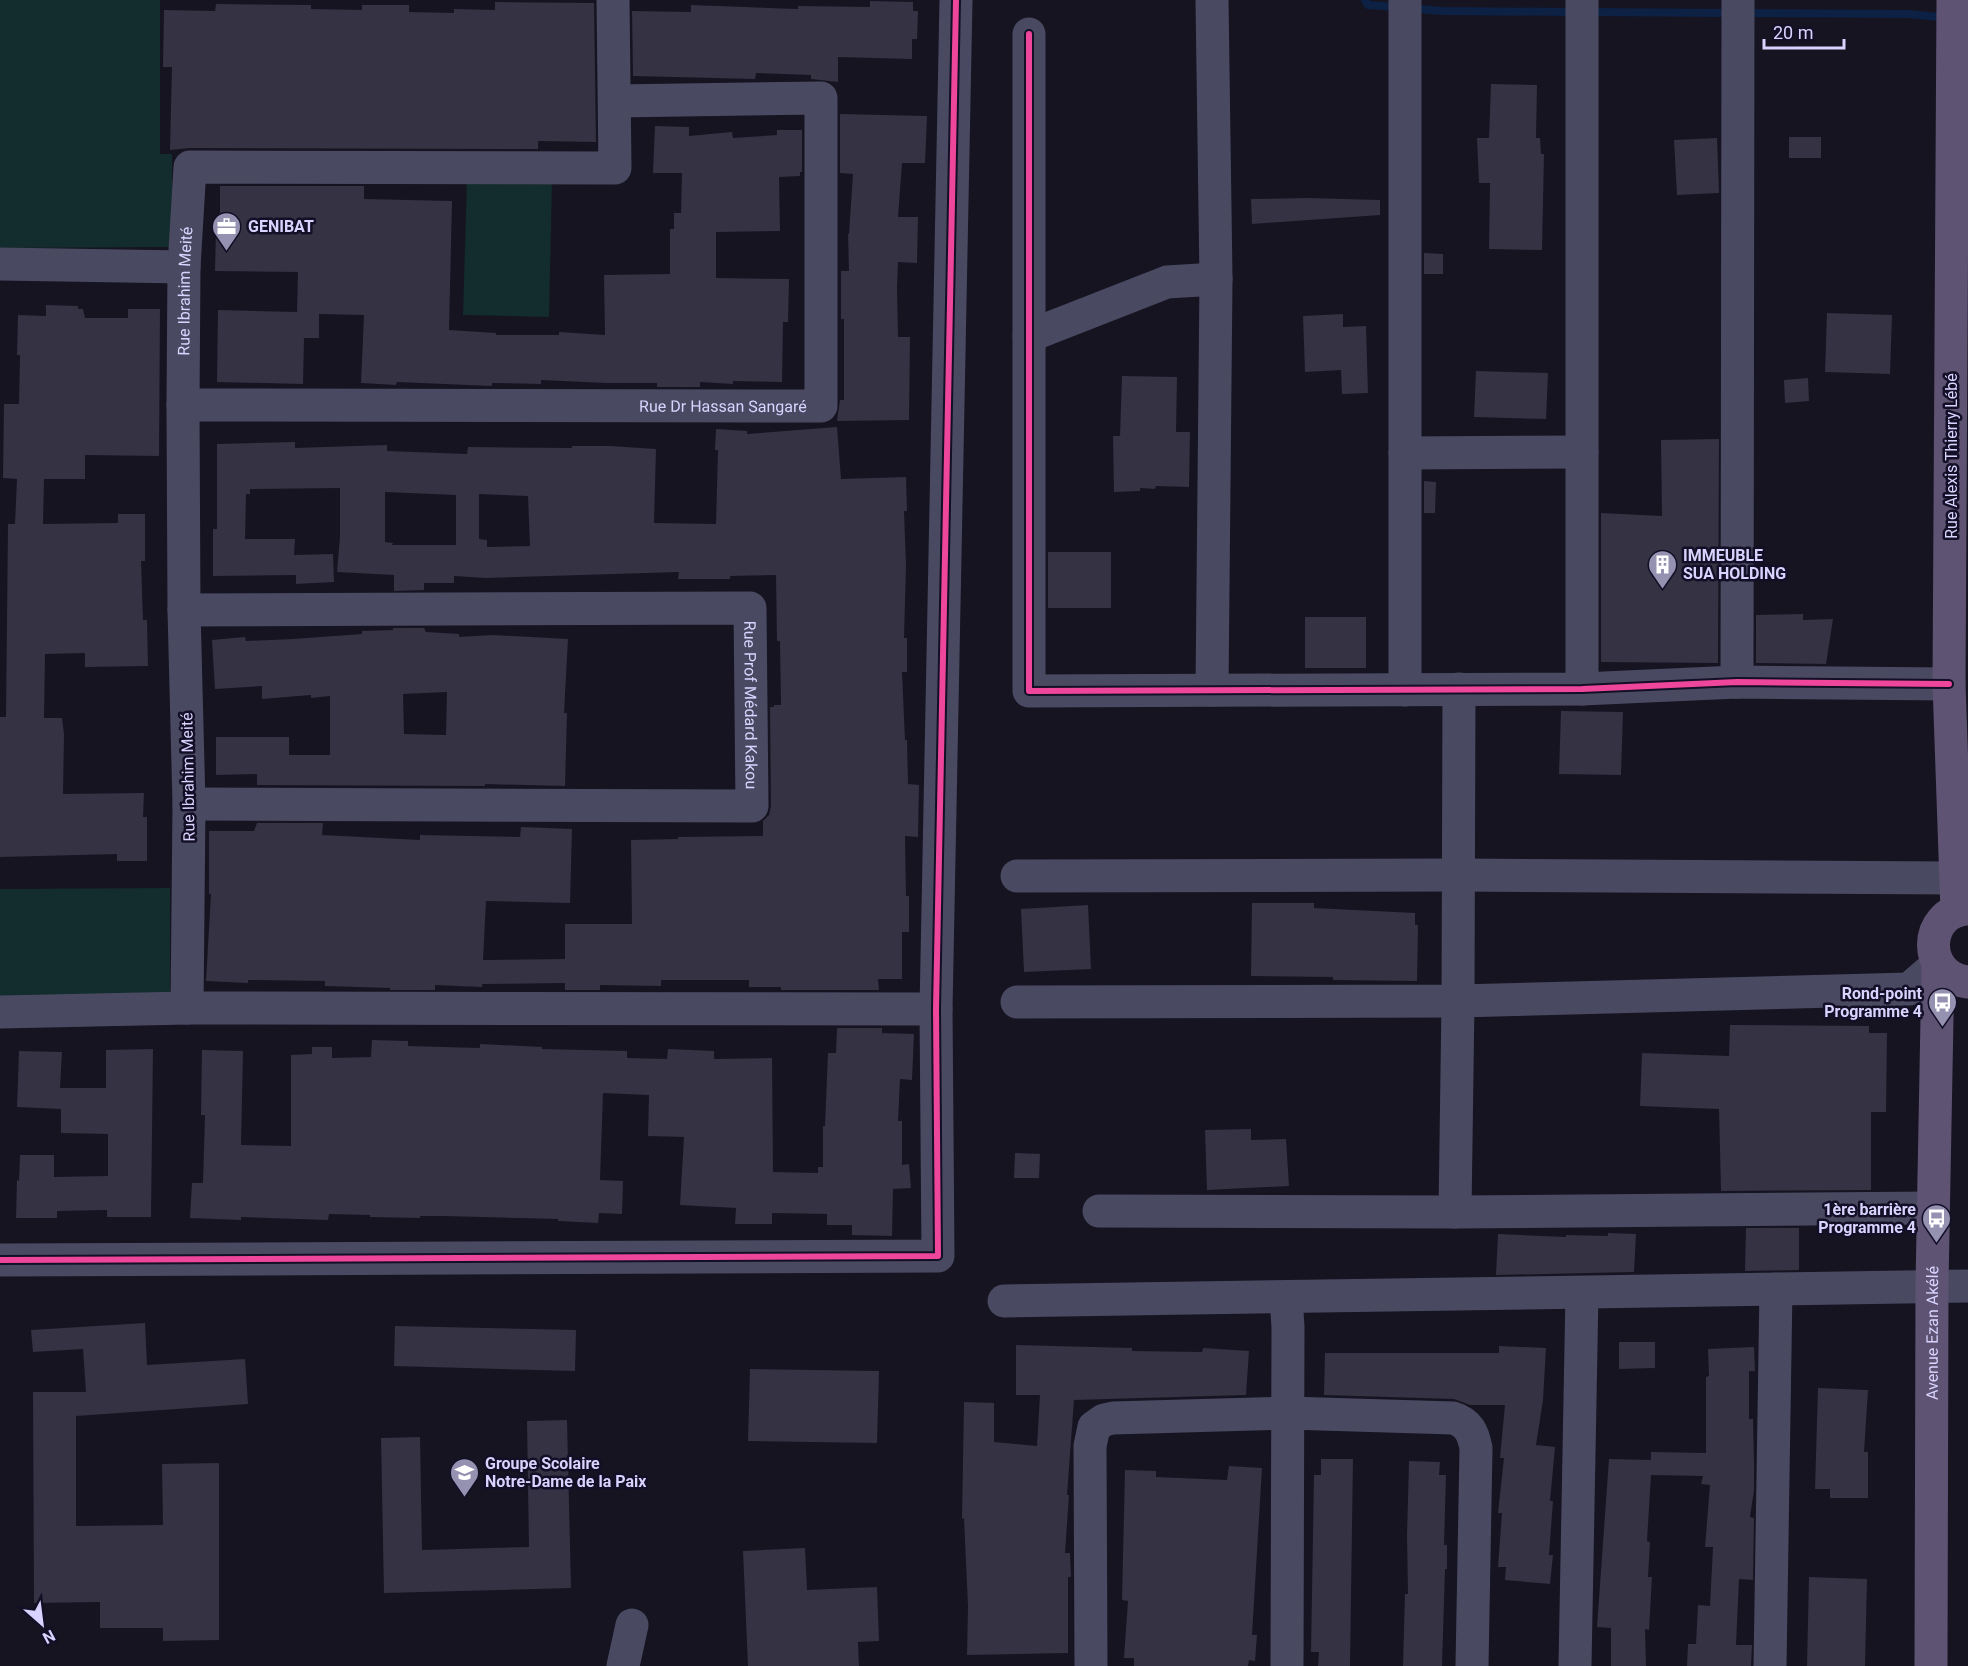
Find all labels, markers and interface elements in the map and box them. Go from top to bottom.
scale bar [1764,12,1844,50]
text: 20 m [1773,22,1813,43]
office icon: GENIBAT [211,210,243,252]
place label: GENIBAT [248,217,314,236]
street label: Rue Ibrahim Meité [174,226,196,356]
street label: Rue Alexis Thierry Lébé [1942,373,1961,539]
street label: Rue Dr Hassan Sangaré [639,396,807,415]
place label: IMMEUBLE SUA HOLDING [1683,546,1786,583]
building icon: IMMEUBLE SUA HOLDING [1646,548,1678,590]
street label: Rue Prof Médard Kakou [741,621,761,789]
street label: Rue Ibrahim Meité [177,712,199,842]
place label: Rond-point Programme 4 [1824,984,1923,1021]
bus stop icon: Rond-point Programme 4 [1927,986,1959,1028]
place label: 1ère barrière Programme 4 [1818,1200,1916,1237]
bus stop icon: 1ère barrière Programme 4 [1921,1202,1953,1244]
street label: Avenue Ezan Akélé [1922,1266,1942,1400]
place label: Groupe Scolaire Notre-Dame de la Paix [485,1454,647,1491]
school or university icon: Groupe Scolaire Notre-Dame de la Paix [448,1456,480,1498]
north arrow [12,1594,72,1654]
text: N [39,1626,58,1648]

